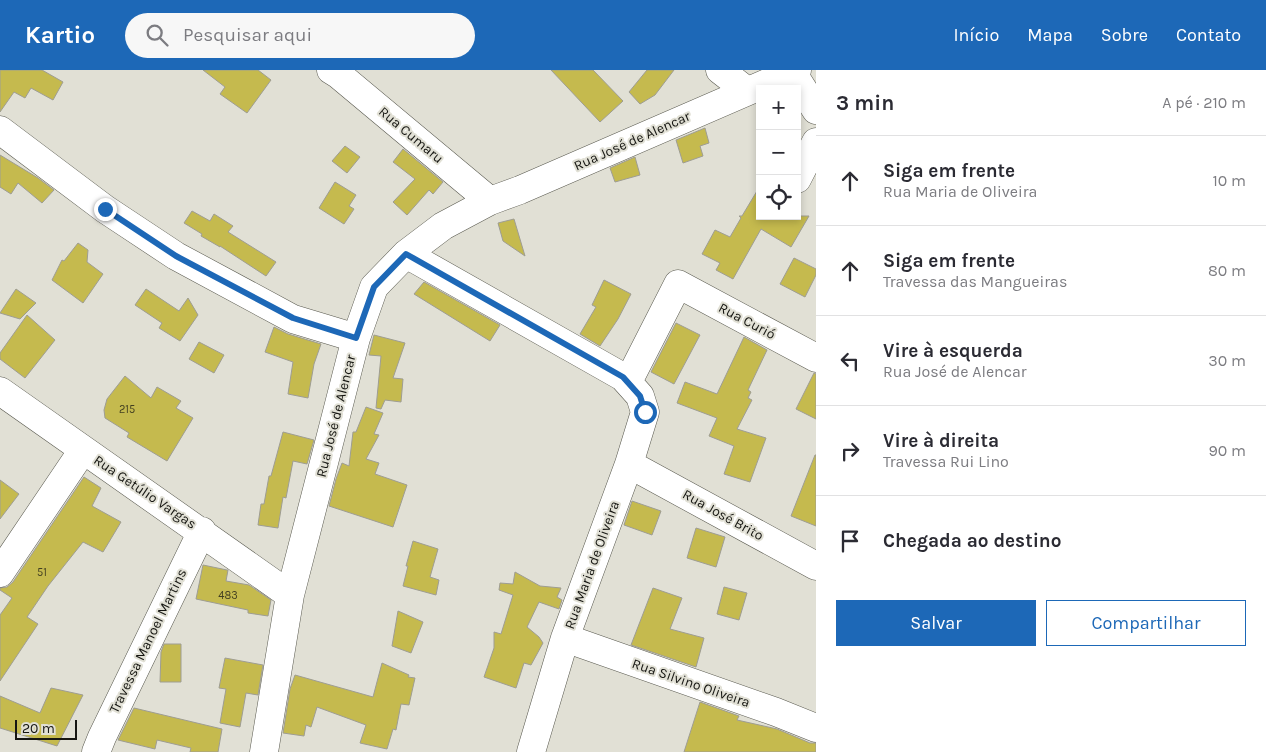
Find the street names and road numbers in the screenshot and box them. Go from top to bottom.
street label: Rua Cumaru [375,103,447,167]
street label: Rua José de Alencar [571,107,694,174]
street label: Rua Curió [716,299,778,343]
street label: Rua José de Alencar [313,352,360,479]
street label: Rua Getúlio Vargas [90,451,200,533]
street label: Rua José Brito [679,486,767,544]
street label: Rua Maria de Oliveira [561,499,623,631]
street label: Travessa Manoel Martins [106,566,190,716]
street label: Rua Silvino Oliveira [630,655,752,711]

